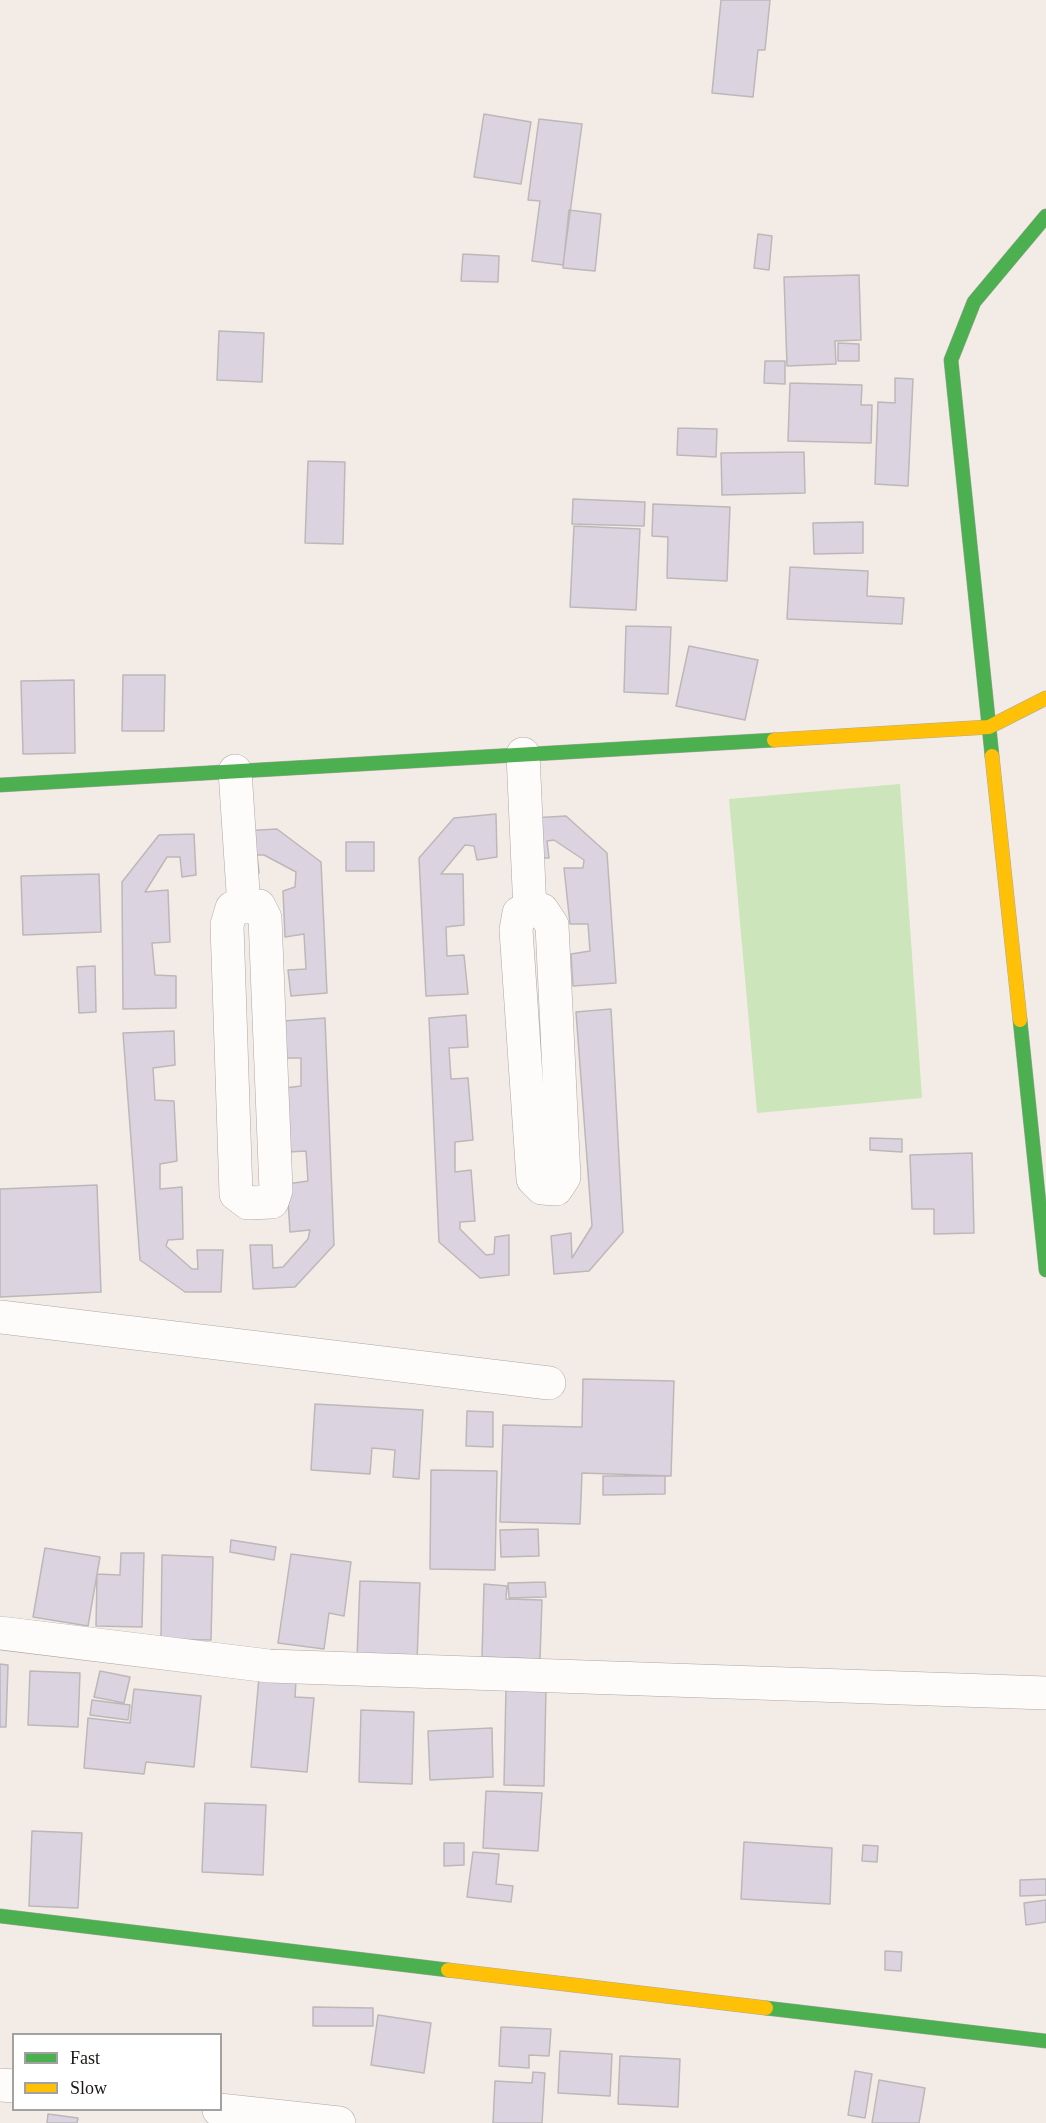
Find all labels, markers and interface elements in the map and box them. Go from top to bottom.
legend [12,2033,222,2111]
text: Fast [70,2048,100,2068]
text: Slow [70,2078,107,2098]

